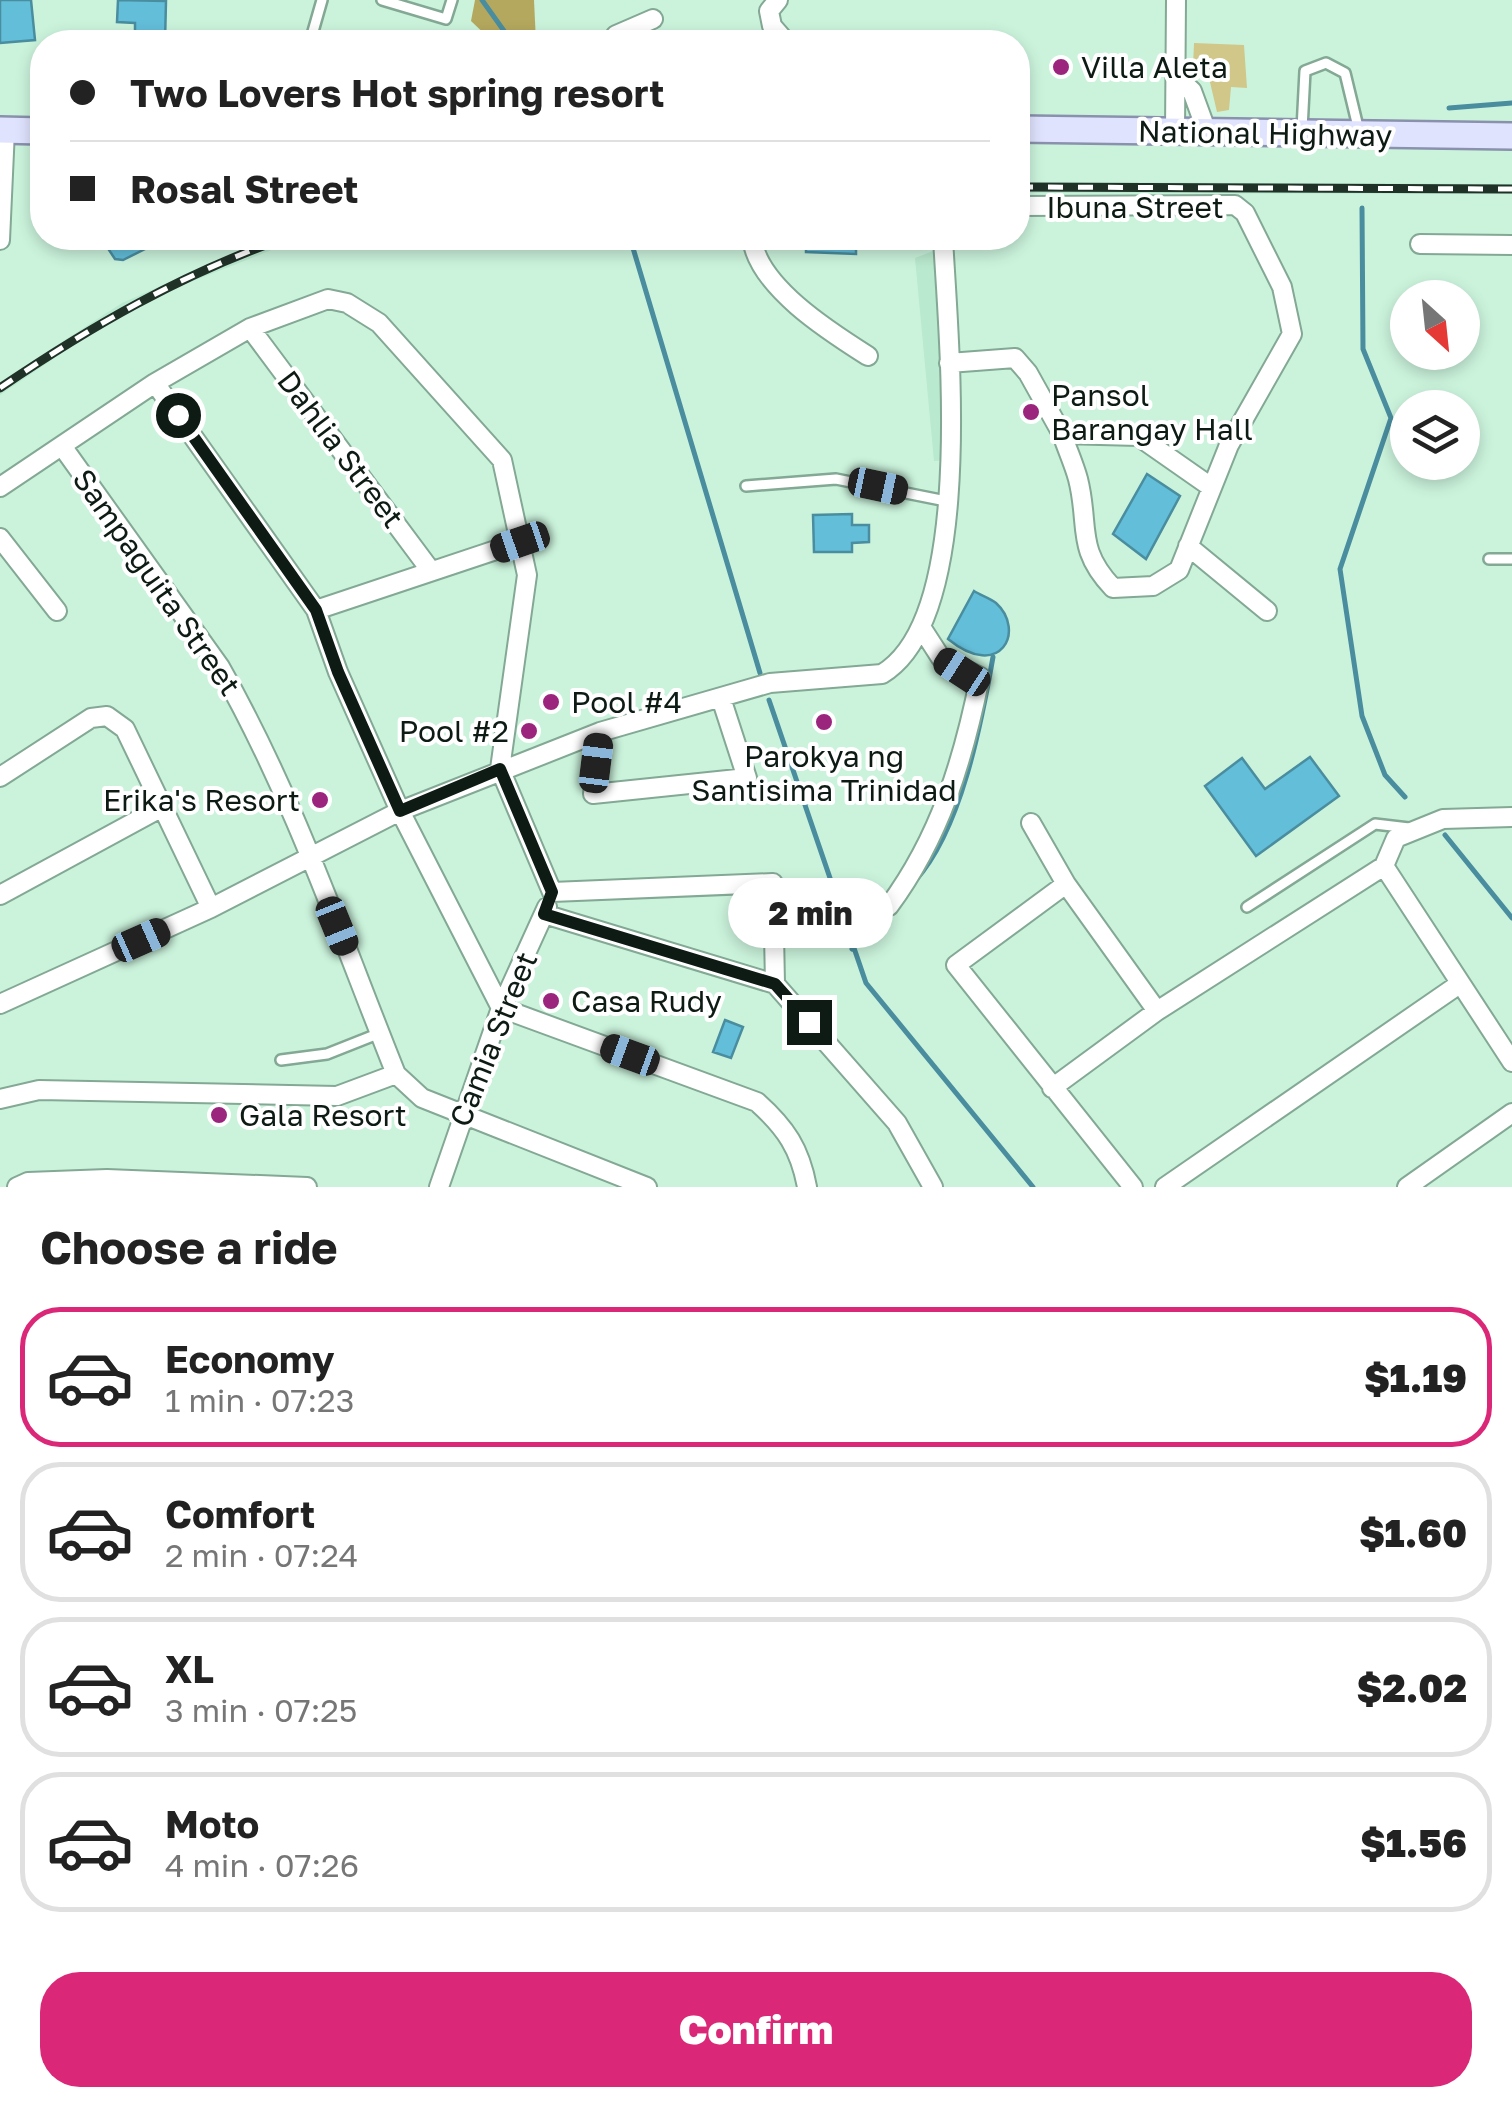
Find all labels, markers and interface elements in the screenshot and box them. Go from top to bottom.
place label: Villa Aleta [1081,49,1228,85]
marker: Villa Aleta [1050,56,1072,78]
text: Two Lovers Hot spring resort [130,70,664,115]
street label: National Highway [1138,113,1393,153]
text: Rosal Street [130,166,359,211]
street label: Ibuna Street [1046,189,1224,225]
north arrow [1390,280,1480,370]
map controls [1390,280,1480,480]
street label: Dahlia Street [270,363,412,535]
place label: Pansol Barangay Hall [1051,377,1253,447]
button: layers [1390,390,1480,480]
route start [156,393,201,438]
marker: Pansol Barangay Hall [1020,401,1042,423]
street label: Sampaguita Street [65,462,249,702]
car [846,465,910,507]
car [487,518,553,566]
car [929,643,995,701]
place label: Pool #4 [571,684,682,720]
marker: Pool #4 [540,691,562,713]
marker: Parokya ng Santisima Trinidad [813,711,835,733]
place label: Pool #2 [399,713,509,749]
marker: Pool #2 [518,720,540,742]
car [577,731,615,795]
place label: Parokya ng Santisima Trinidad [691,738,957,808]
place label: Erika's Resort [103,782,300,818]
marker: Erika's Resort [309,789,331,811]
callout: 2 min [726,877,892,947]
car [312,893,362,959]
text: 2 min [768,894,853,932]
car [107,914,175,966]
street label: Camia Street [442,946,544,1132]
place label: Casa Rudy [571,983,722,1019]
marker: Casa Rudy [540,990,562,1012]
route end [787,1000,832,1045]
car [597,1031,663,1079]
place label: Gala Resort [239,1097,407,1133]
marker: Gala Resort [208,1104,230,1126]
text: Choose a ride [40,1220,338,1274]
icon: car [45,1332,135,1422]
text: Economy [165,1336,334,1381]
text: $1.19 [1364,1355,1467,1400]
text: 1 min · 07:23 [165,1381,354,1419]
icon: car [45,1487,135,1577]
text: Comfort [165,1491,315,1536]
text: $1.60 [1359,1510,1467,1555]
text: 2 min · 07:24 [165,1536,358,1574]
icon: car [45,1642,135,1732]
text: XL [165,1646,214,1691]
text: $2.02 [1357,1665,1467,1710]
text: 3 min · 07:25 [165,1691,357,1729]
icon: car [45,1797,135,1887]
text: Moto [165,1801,259,1846]
text: $1.56 [1360,1820,1467,1865]
text: 4 min · 07:26 [165,1846,359,1884]
button: Confirm [40,1972,1472,2087]

